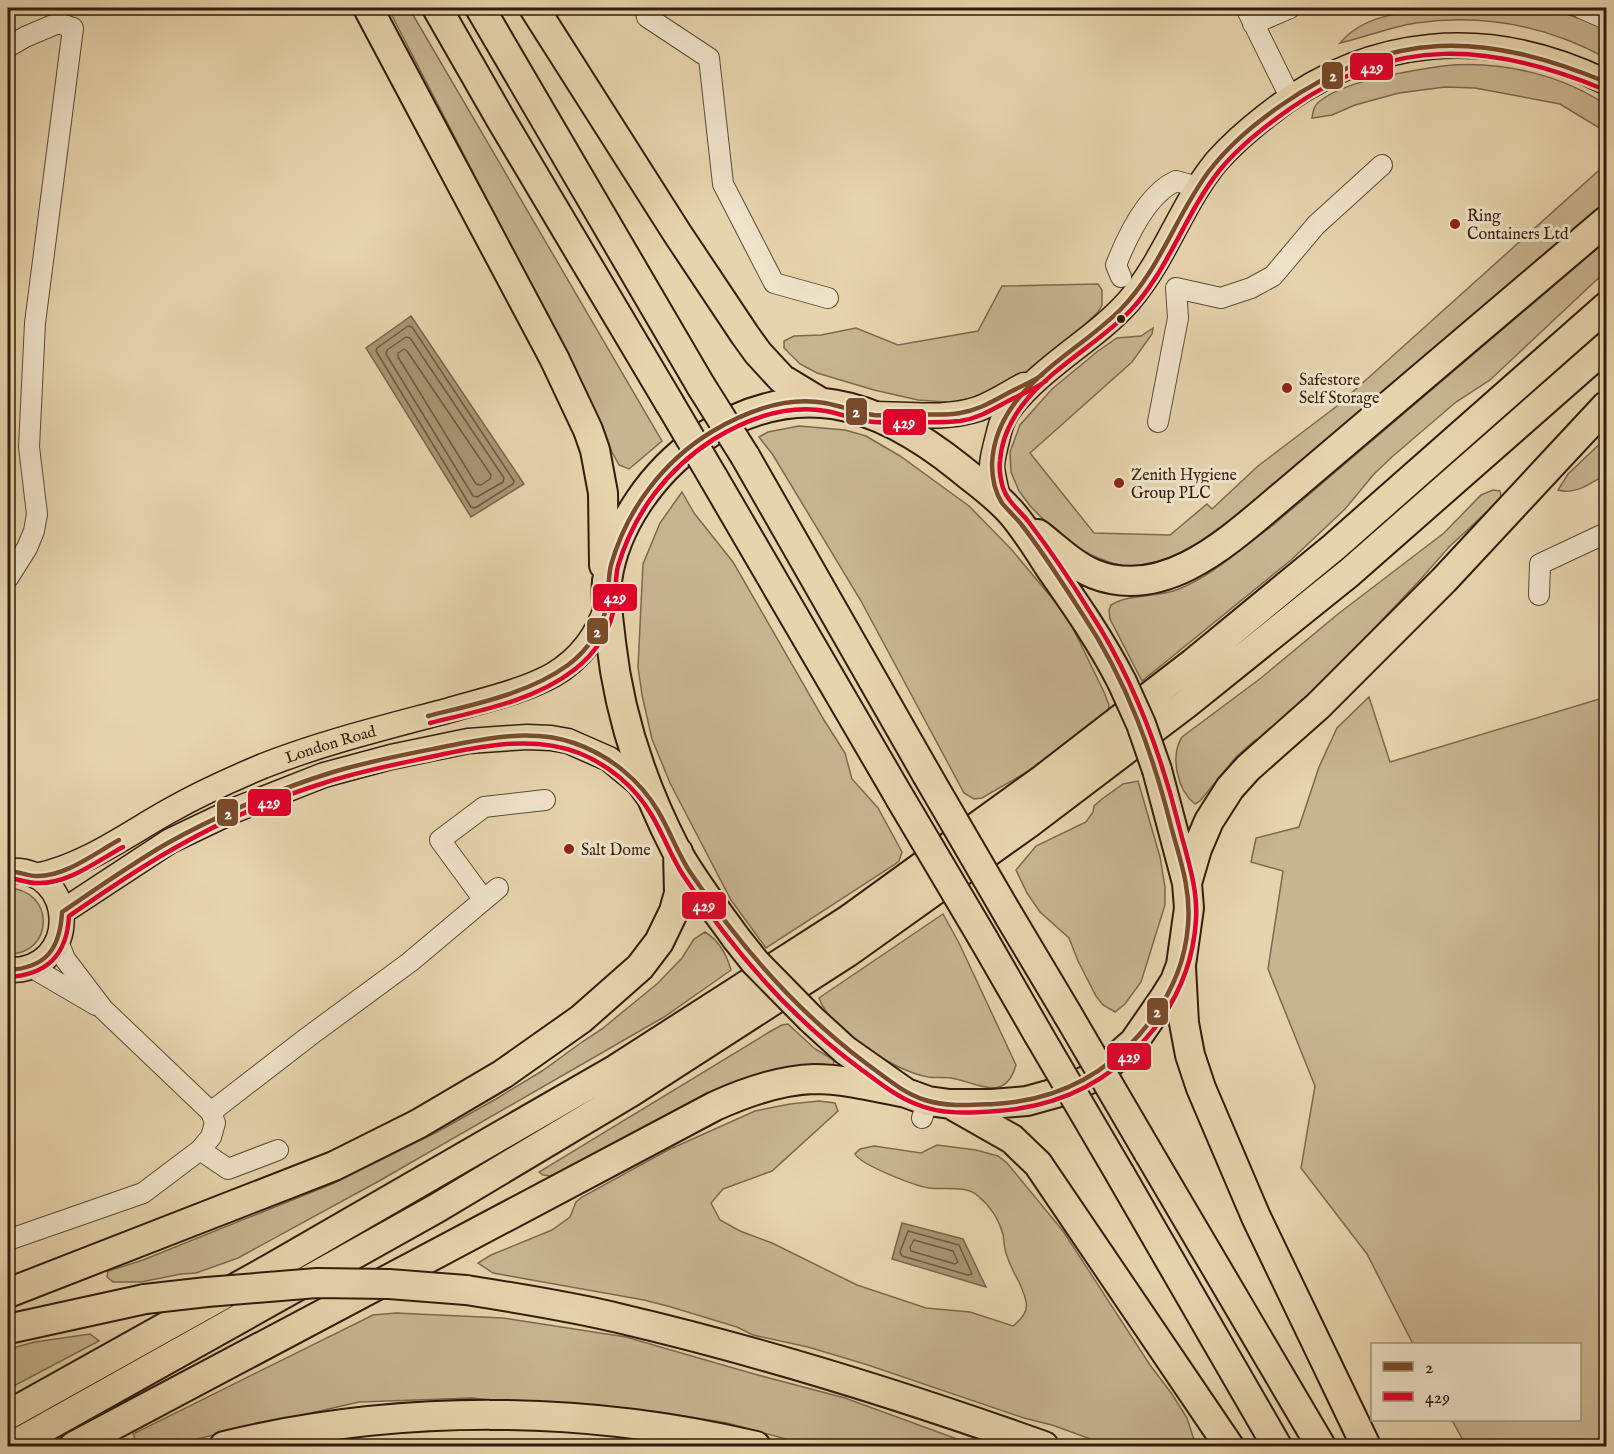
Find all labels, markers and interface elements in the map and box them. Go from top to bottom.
line badge: 429 [1349,52,1394,81]
text: 429 [1361,59,1383,79]
line badge: 2 [1321,61,1344,90]
text: 2 [1329,67,1337,87]
place label: Ring Containers Ltd [1467,207,1569,245]
marker: Ring Containers Ltd [1448,217,1462,231]
unlabelled marker [1115,313,1127,325]
place label: Safestore Self Storage [1299,371,1379,409]
marker: Safestore Self Storage [1280,381,1294,395]
line badge: 2 [845,397,868,426]
text: 2 [852,403,860,423]
line badge: 429 [882,408,927,436]
text: 429 [893,414,915,434]
place label: Zenith Hygiene Group PLC [1131,466,1237,504]
marker: Zenith Hygiene Group PLC [1112,476,1126,490]
line badge: 429 [592,583,638,612]
text: 429 [604,589,626,609]
line badge: 2 [586,617,609,645]
text: 2 [593,623,601,643]
street label: London Road [283,722,379,769]
line badge: 429 [247,788,292,817]
text: 429 [258,794,280,814]
line badge: 2 [216,798,239,827]
text: 2 [224,805,232,825]
place label: Salt Dome [581,841,651,861]
marker: Salt Dome [562,842,576,856]
line badge: 429 [681,891,727,920]
text: 429 [693,897,715,917]
line badge: 2 [1146,997,1169,1026]
text: 2 [1153,1003,1161,1023]
line badge: 429 [1106,1042,1152,1071]
text: 429 [1118,1048,1140,1068]
legend [1371,1343,1581,1421]
text: 2 [1425,1357,1433,1380]
text: 429 [1425,1387,1450,1410]

